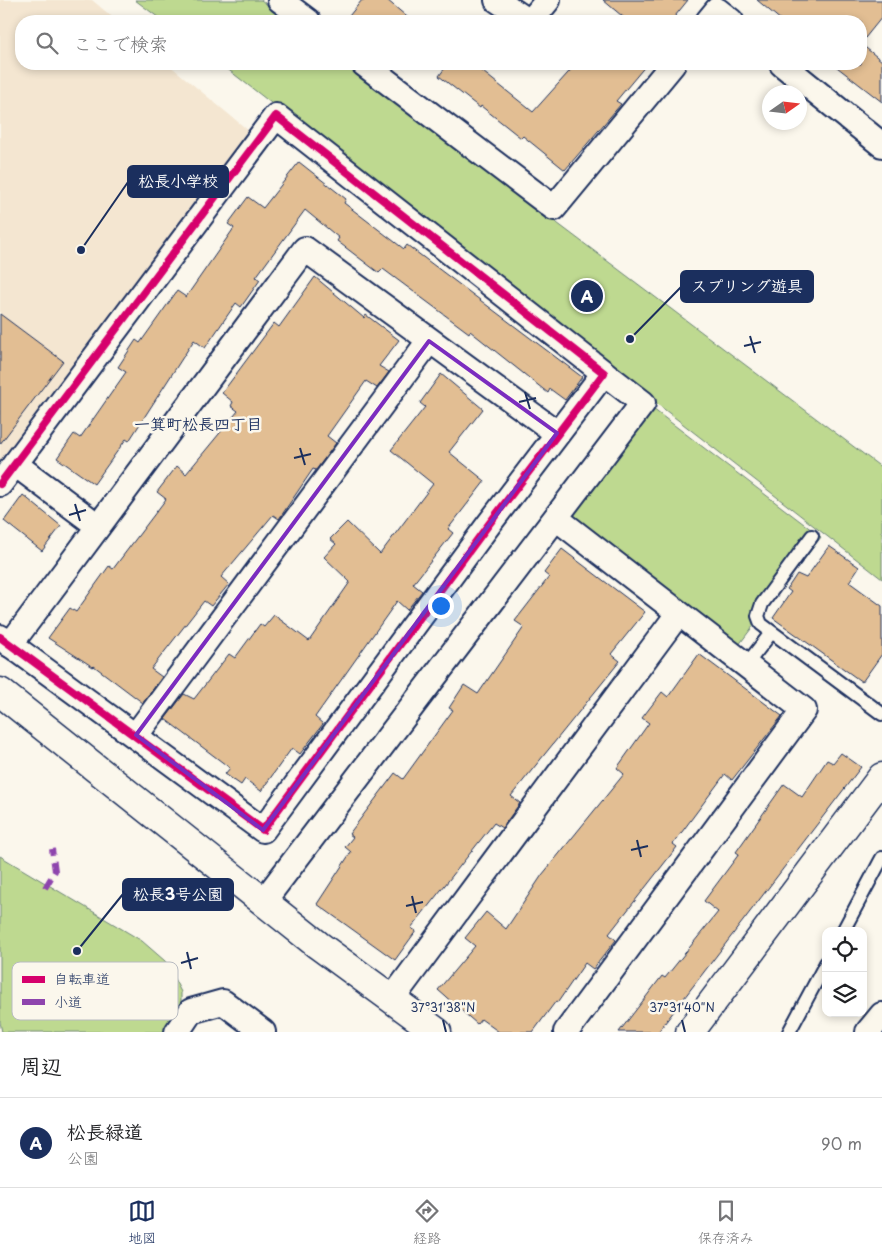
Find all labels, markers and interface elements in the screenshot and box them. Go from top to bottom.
search box [15,15,867,70]
icon: search [33,29,61,57]
text: ここで検索 [73,29,168,57]
north arrow [762,85,807,130]
callout: 松長小学校 [128,166,228,197]
text: 松長小学校 [138,168,218,192]
callout: スプリング遊具 [681,271,813,302]
text: スプリング遊具 [691,273,803,297]
pin: A [571,277,603,315]
district label: 一箕町松長四丁目 [134,411,262,435]
your location [428,593,454,619]
callout: 松長3号公園 [123,879,233,910]
text: 松長3号公園 [133,881,223,905]
map controls [822,927,867,1017]
button: locate [822,927,867,972]
legend [12,962,178,1020]
text: 自転車道 [54,968,110,989]
button: layers [822,972,867,1017]
text: 小道 [54,991,82,1012]
text: 37°31'38"N [411,998,475,1016]
text: 37°31'40"N [649,998,715,1016]
text: 周辺 [20,1049,62,1081]
text: 松長緑道 [67,1117,143,1145]
text: A [30,1131,42,1155]
text: 90 m [821,1131,862,1155]
text: 公園 [67,1145,99,1169]
tab: 地図 [128,1197,156,1248]
tab: 経路 [413,1197,441,1248]
tab: 保存済み [698,1197,754,1248]

